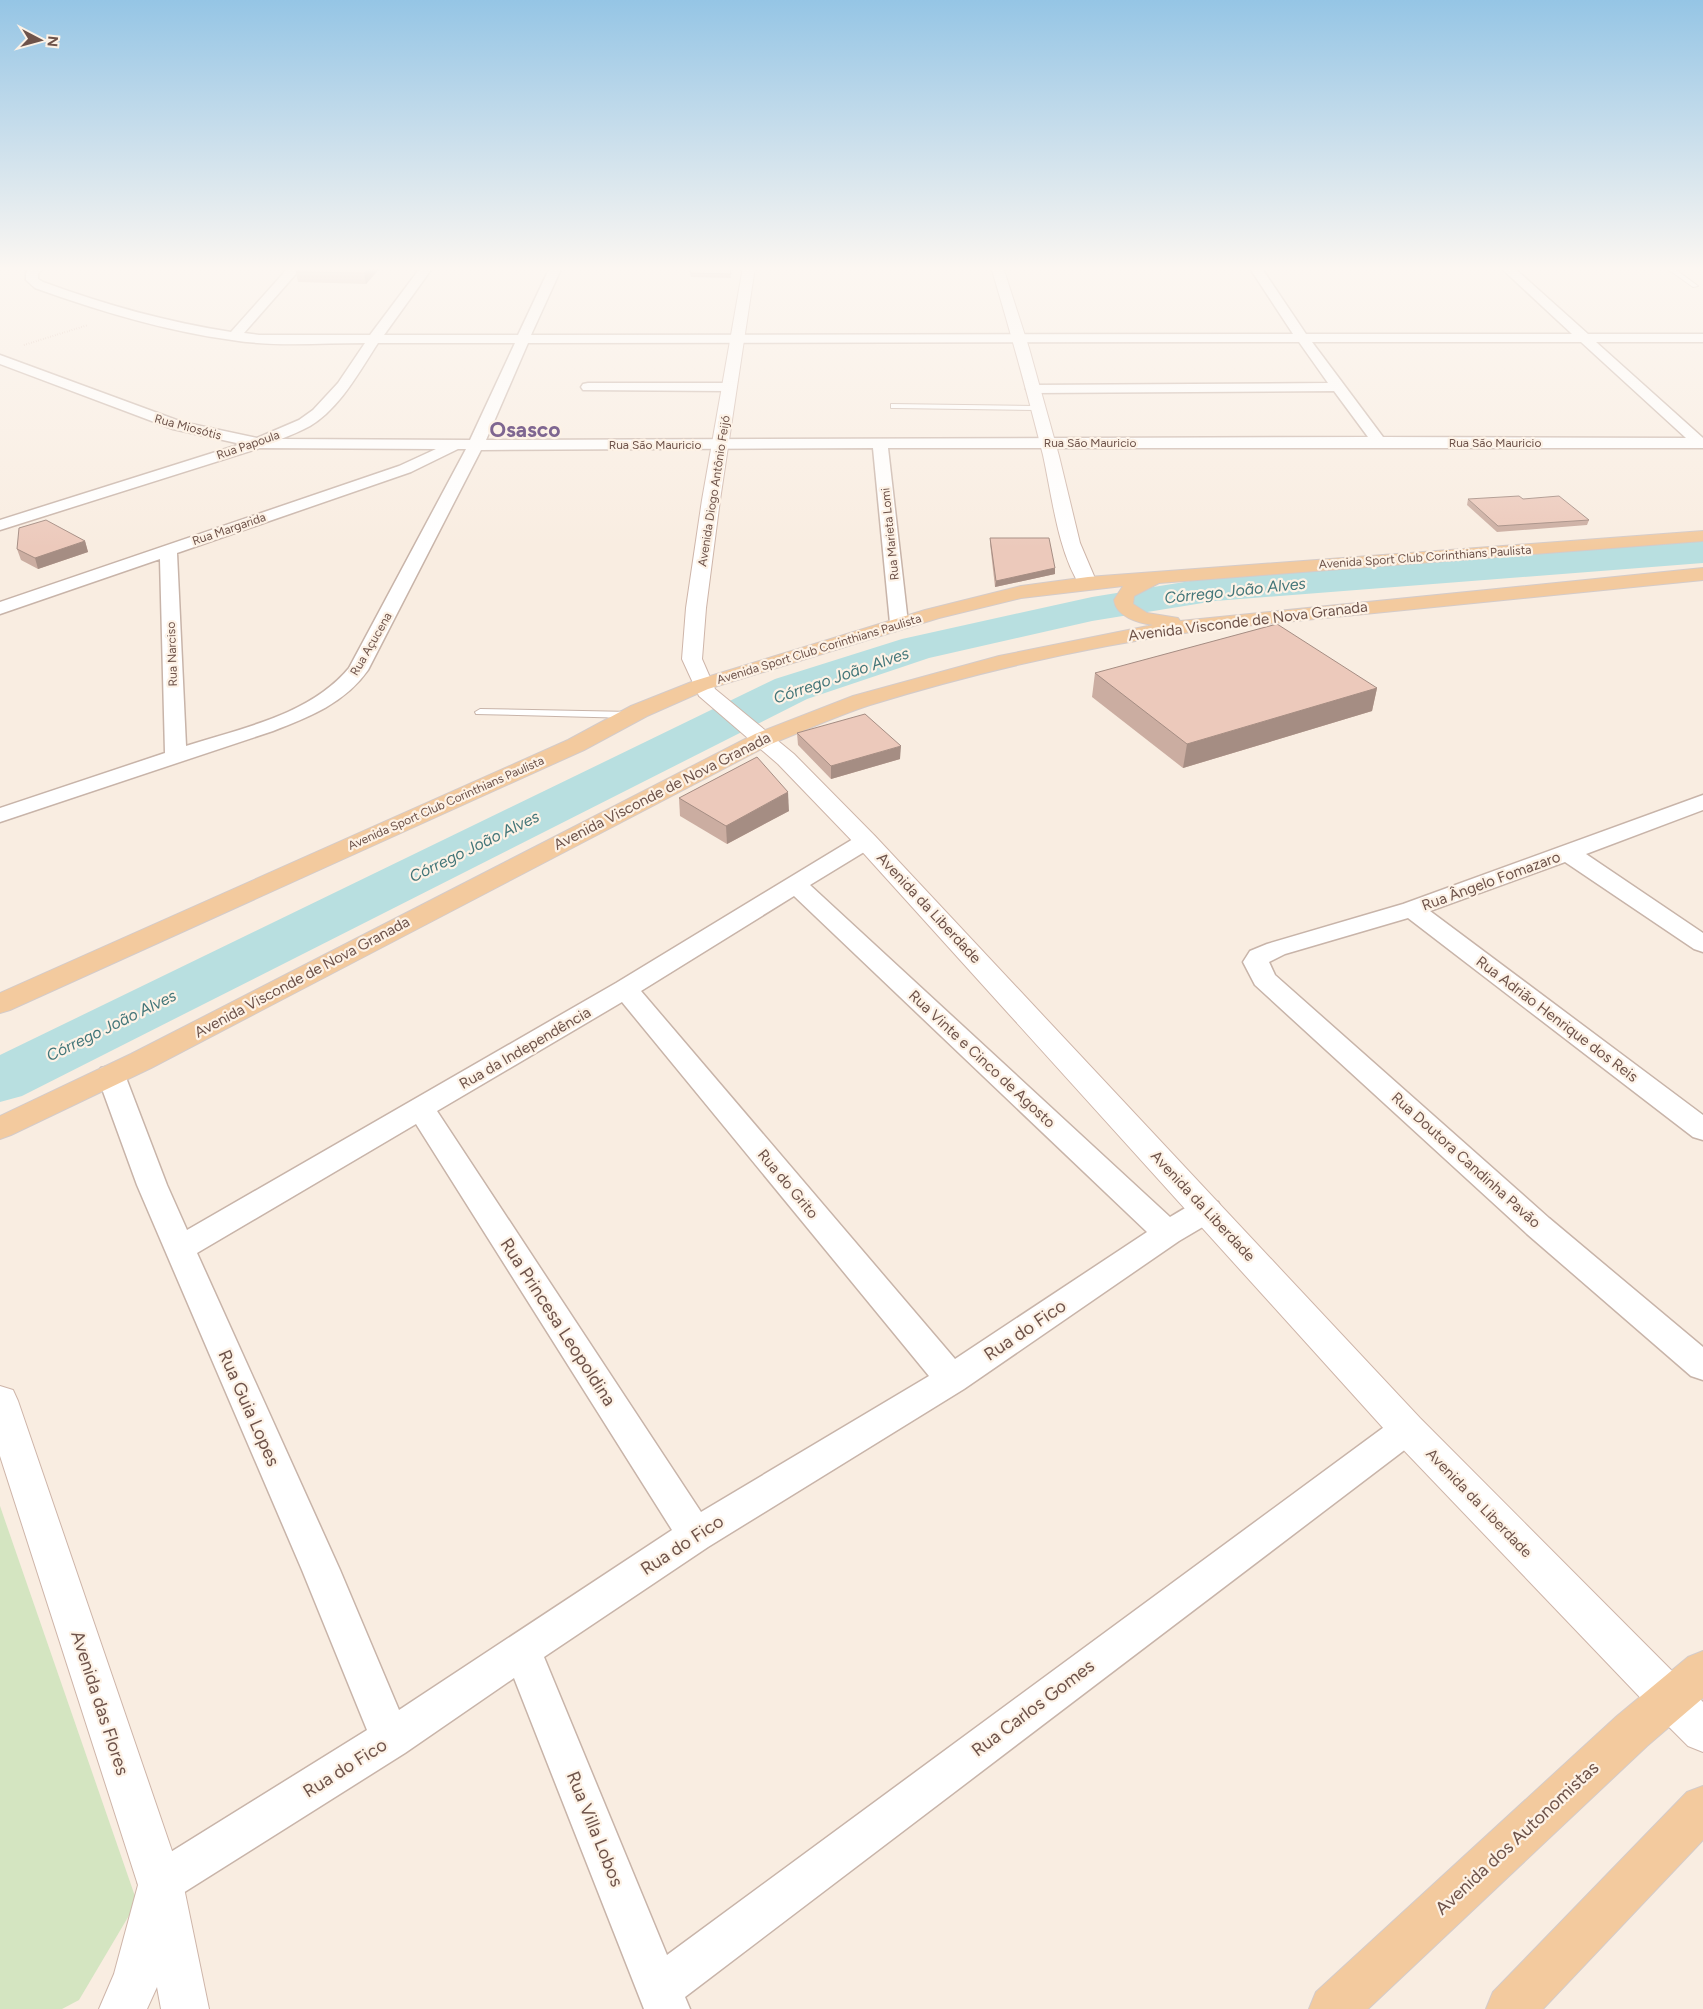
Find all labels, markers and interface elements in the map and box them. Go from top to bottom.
north arrow [15,15,65,65]
text: N [43,35,61,48]
street label: Rua Miosótis [153,411,223,443]
street label: Avenida Diogo Antônio Feijó [695,414,733,568]
district label: Osasco [490,417,560,442]
street label: Rua Papoula [215,428,281,462]
street label: Rua São Mauricio [1044,436,1136,450]
street label: Rua São Mauricio [1449,436,1541,450]
street label: Rua São Mauricio [609,438,701,452]
street label: Rua Marieta Lomi [878,487,902,581]
street label: Rua Margarida [190,510,268,548]
street label: Avenida Sport Club Corinthians Paulista [1318,543,1532,571]
water label: Córrego João Alves [1163,574,1307,607]
street label: Avenida Visconde de Nova Granada [1127,597,1369,645]
street label: Rua Açucena [347,610,395,678]
street label: Avenida Sport Club Corinthians Paulista [715,611,923,687]
street label: Rua Narciso [164,621,180,687]
water label: Córrego João Alves [771,643,912,708]
street label: Avenida Visconde de Nova Granada [551,728,773,854]
street label: Avenida Sport Club Corinthians Paulista [346,753,546,853]
water label: Córrego João Alves [406,807,543,886]
street label: Rua Ângelo Fomazaro [1419,847,1563,914]
street label: Avenida da Liberdade [873,849,985,967]
street label: Avenida Visconde de Nova Granada [191,913,413,1041]
street label: Rua Adrião Henrique dos Reis [1472,952,1642,1086]
water label: Córrego João Alves [43,986,180,1065]
street label: Rua Vinte e Cinco de Agosto [905,986,1059,1132]
street label: Rua da Independência [456,1003,594,1093]
street label: Rua Doutora Candinha Pavão [1388,1088,1545,1232]
street label: Rua do Grito [754,1146,822,1222]
street label: Avenida da Liberdade [1147,1147,1259,1265]
street label: Rua Princesa Leopoldina [495,1234,621,1410]
street label: Rua do Fico [980,1294,1070,1366]
street label: Rua Guia Lopes [214,1346,284,1470]
street label: Avenida da Liberdade [1422,1445,1536,1561]
street label: Rua do Fico [636,1510,728,1580]
street label: Avenida das Flores [66,1628,134,1778]
street label: Rua Carlos Gomes [967,1655,1099,1761]
street label: Rua do Fico [299,1734,391,1802]
street label: Avenida dos Autonomistas [1431,1757,1603,1919]
street label: Rua Villa Lobos [562,1768,628,1890]

